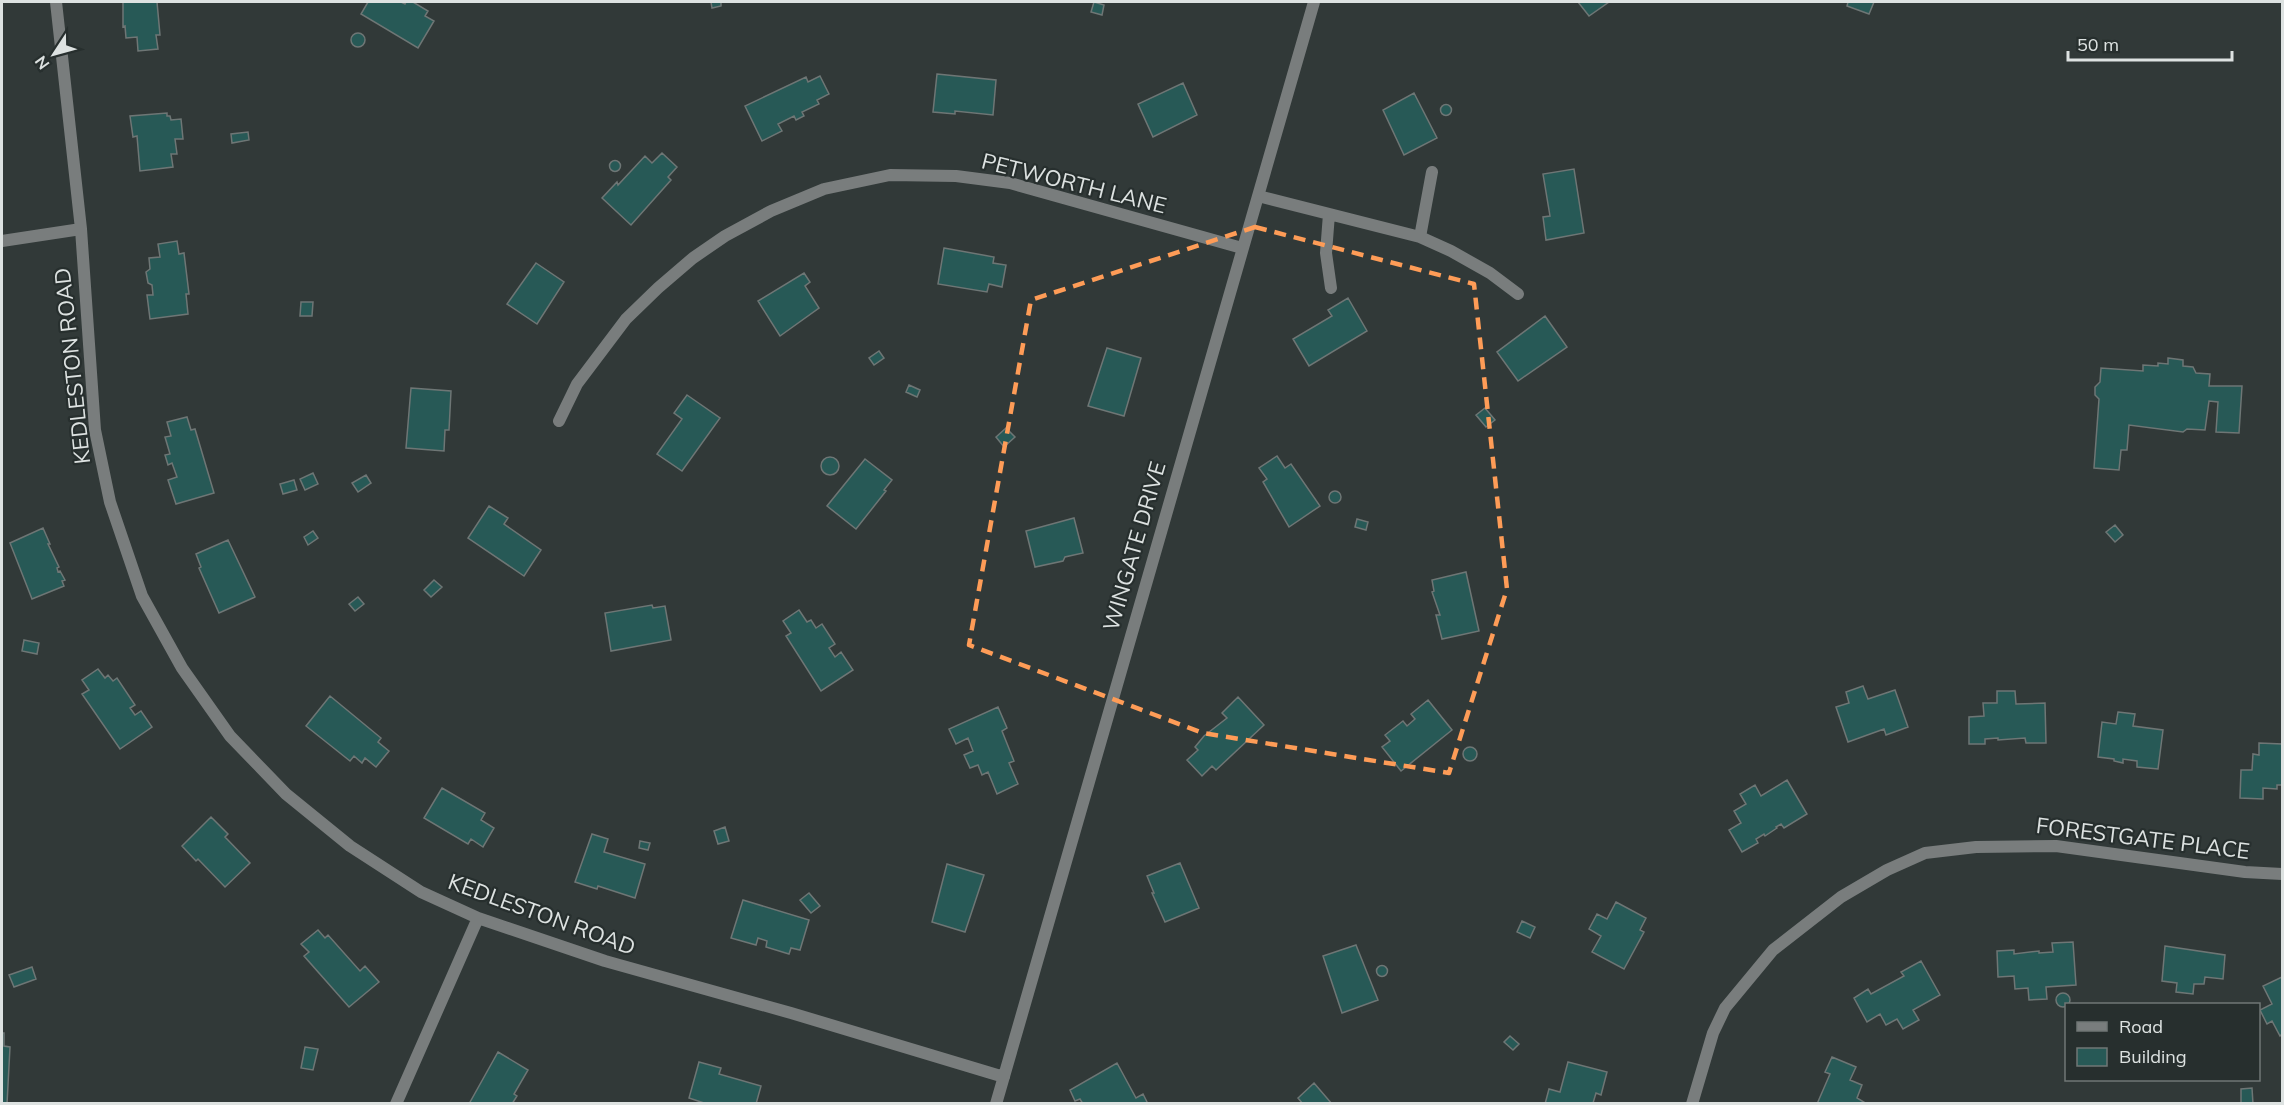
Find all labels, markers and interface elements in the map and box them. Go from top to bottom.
north arrow [24,24,84,84]
scale bar [2068,24,2232,62]
text: 50 m [2077,33,2119,56]
text: N [30,52,54,74]
street label: PETWORTH LANE [979,147,1169,219]
street label: KEDLESTON ROAD [48,266,96,466]
street label: WINGATE DRIVE [1096,458,1172,634]
street label: FORESTGATE PLACE [2035,811,2251,865]
street label: KEDLESTON ROAD [445,867,639,961]
legend [2065,1003,2260,1081]
text: Road [2119,1015,2163,1038]
text: Building [2119,1045,2187,1068]

